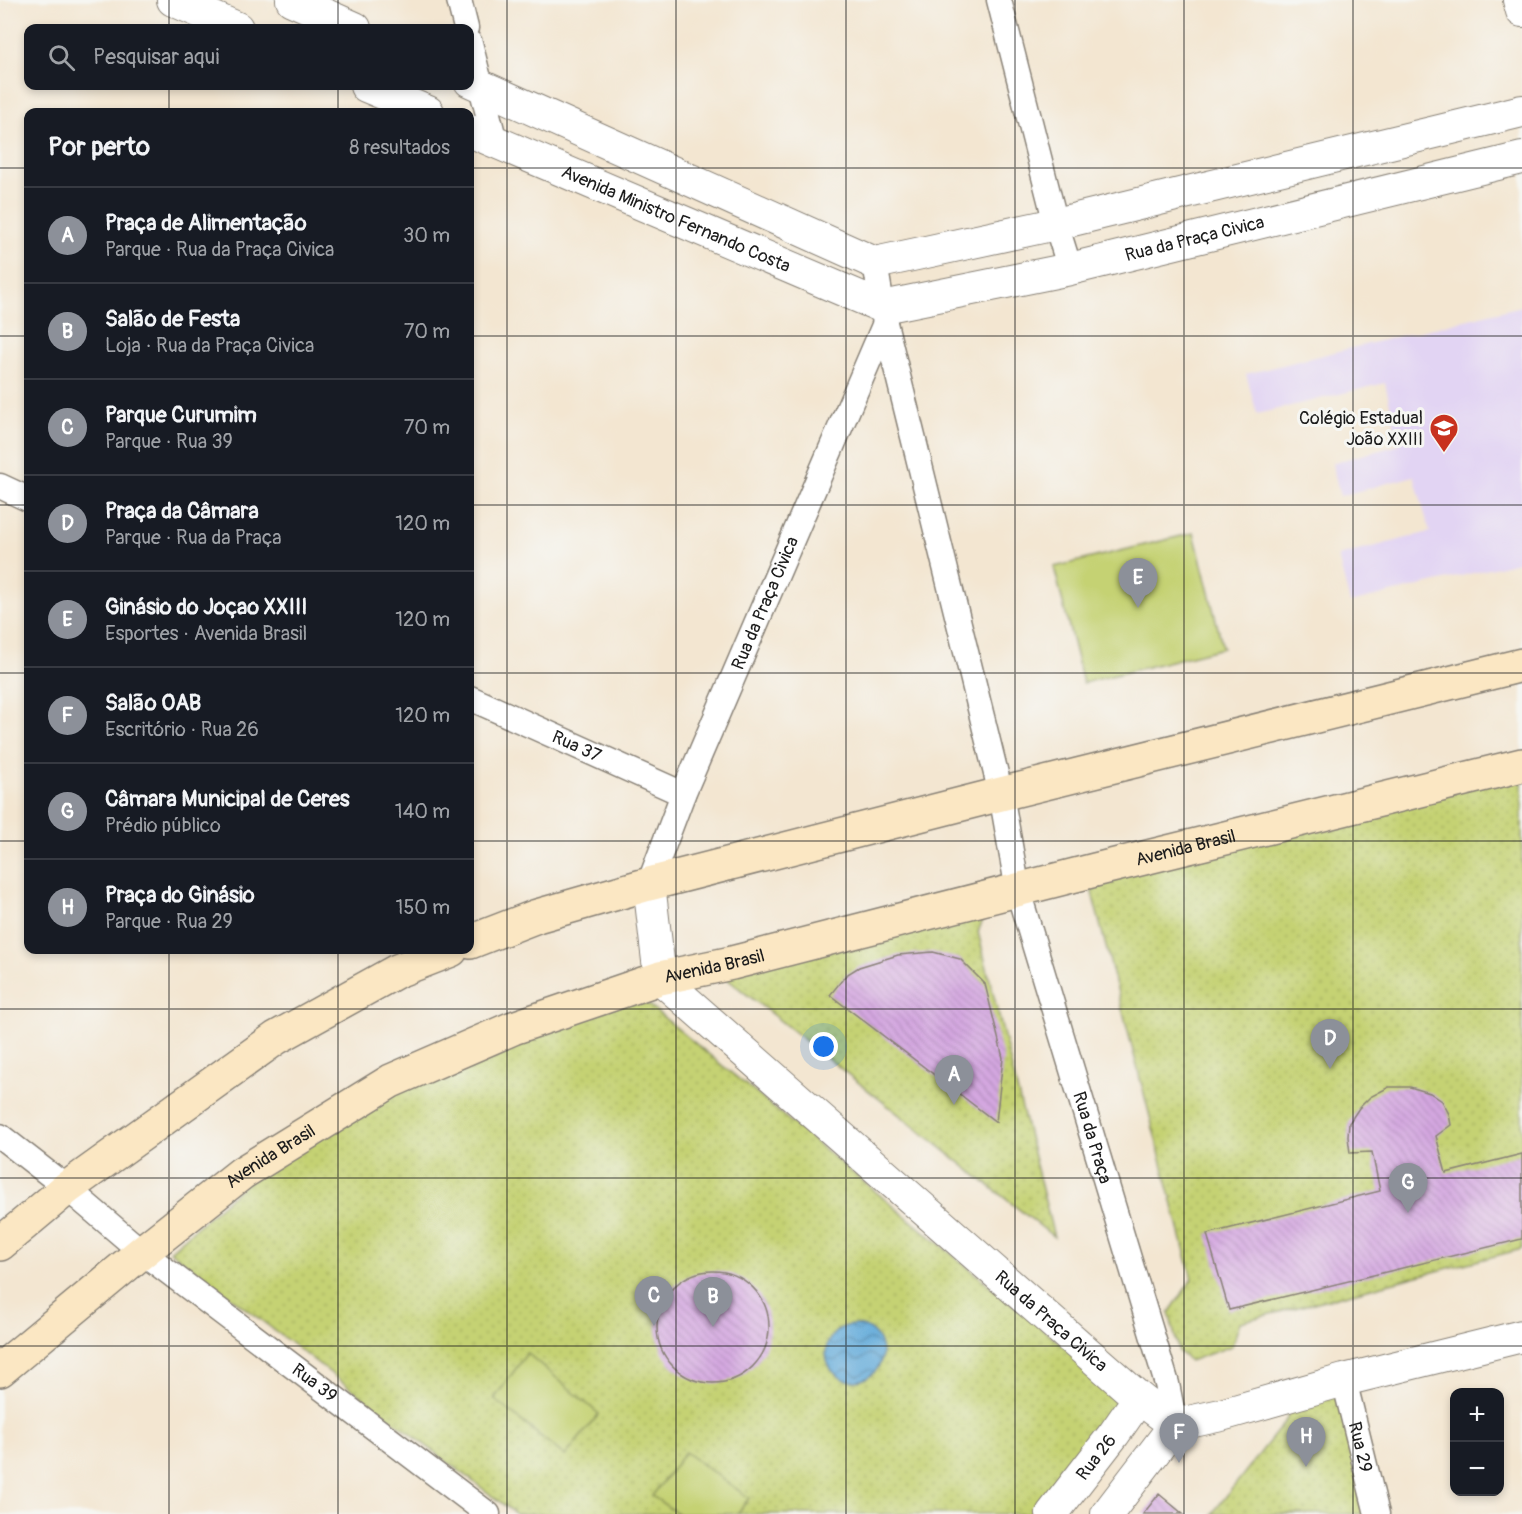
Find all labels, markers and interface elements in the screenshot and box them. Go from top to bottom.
search box [24,24,474,90]
icon: search [45,41,78,74]
text: Pesquisar aqui [93,43,219,71]
text: Por perto [48,131,150,163]
text: 8 resultados [349,135,450,160]
street label: Avenida Ministro Fernando Costa [558,160,794,278]
text: Praça de Alimentação [105,209,307,237]
street label: Rua da Praça Civica [1123,210,1267,267]
text: A [61,223,74,248]
text: 30 m [403,223,450,248]
text: Parque · Rua da Praça Civica [105,237,334,262]
text: Salão de Festa [105,305,240,333]
text: B [62,319,73,344]
text: 70 m [404,319,450,344]
text: Loja · Rua da Praça Civica [105,333,314,358]
text: Parque Curumim [105,401,257,429]
place label: Colégio Estadual João XXIII [1299,407,1423,451]
school or university icon: Colégio Estadual João XXIII [1428,412,1460,454]
text: C [61,415,74,440]
text: 70 m [404,415,450,440]
text: Parque · Rua 39 [105,429,233,454]
text: Praça da Câmara [105,497,259,525]
text: D [61,511,74,536]
text: 120 m [395,511,450,536]
text: Parque · Rua da Praça [105,525,282,550]
street label: Rua da Praça Civica [726,533,804,673]
pin: E [1118,558,1158,608]
text: Ginásio do Joçao XXIII [105,593,307,621]
text: E [62,607,73,632]
text: 120 m [395,607,450,632]
text: Esportes · Avenida Brasil [105,621,307,646]
text: Salão OAB [105,689,201,717]
text: F [61,703,74,728]
text: 120 m [395,703,450,728]
text: Escritório · Rua 26 [105,717,259,742]
street label: Rua 37 [549,725,605,767]
text: Câmara Municipal de Ceres [105,785,350,813]
text: G [61,799,74,824]
text: 140 m [395,799,450,824]
text: Prédio público [105,813,221,838]
street label: Avenida Brasil [1133,824,1238,871]
text: Praça do Ginásio [105,881,255,909]
text: H [61,895,74,920]
text: 150 m [396,895,450,920]
text: Parque · Rua 29 [105,909,233,934]
street label: Avenida Brasil [662,944,767,988]
pin: D [1310,1020,1350,1069]
your location [809,1032,838,1061]
pin: A [934,1056,974,1105]
street label: Rua da Praça [1068,1089,1117,1186]
street label: Avenida Brasil [221,1119,320,1193]
pin: G [1388,1164,1428,1213]
street label: Rua da Praça Civica [990,1265,1112,1377]
pin: C [634,1276,674,1326]
pin: B [694,1278,732,1327]
street label: Rua 39 [287,1358,342,1407]
map controls [1450,1388,1504,1496]
button: + [1450,1388,1504,1442]
pin: F [1160,1414,1198,1463]
pin: H [1286,1418,1326,1467]
street label: Rua 29 [1343,1419,1378,1475]
street label: Rua 26 [1071,1429,1121,1485]
button: − [1450,1442,1504,1496]

